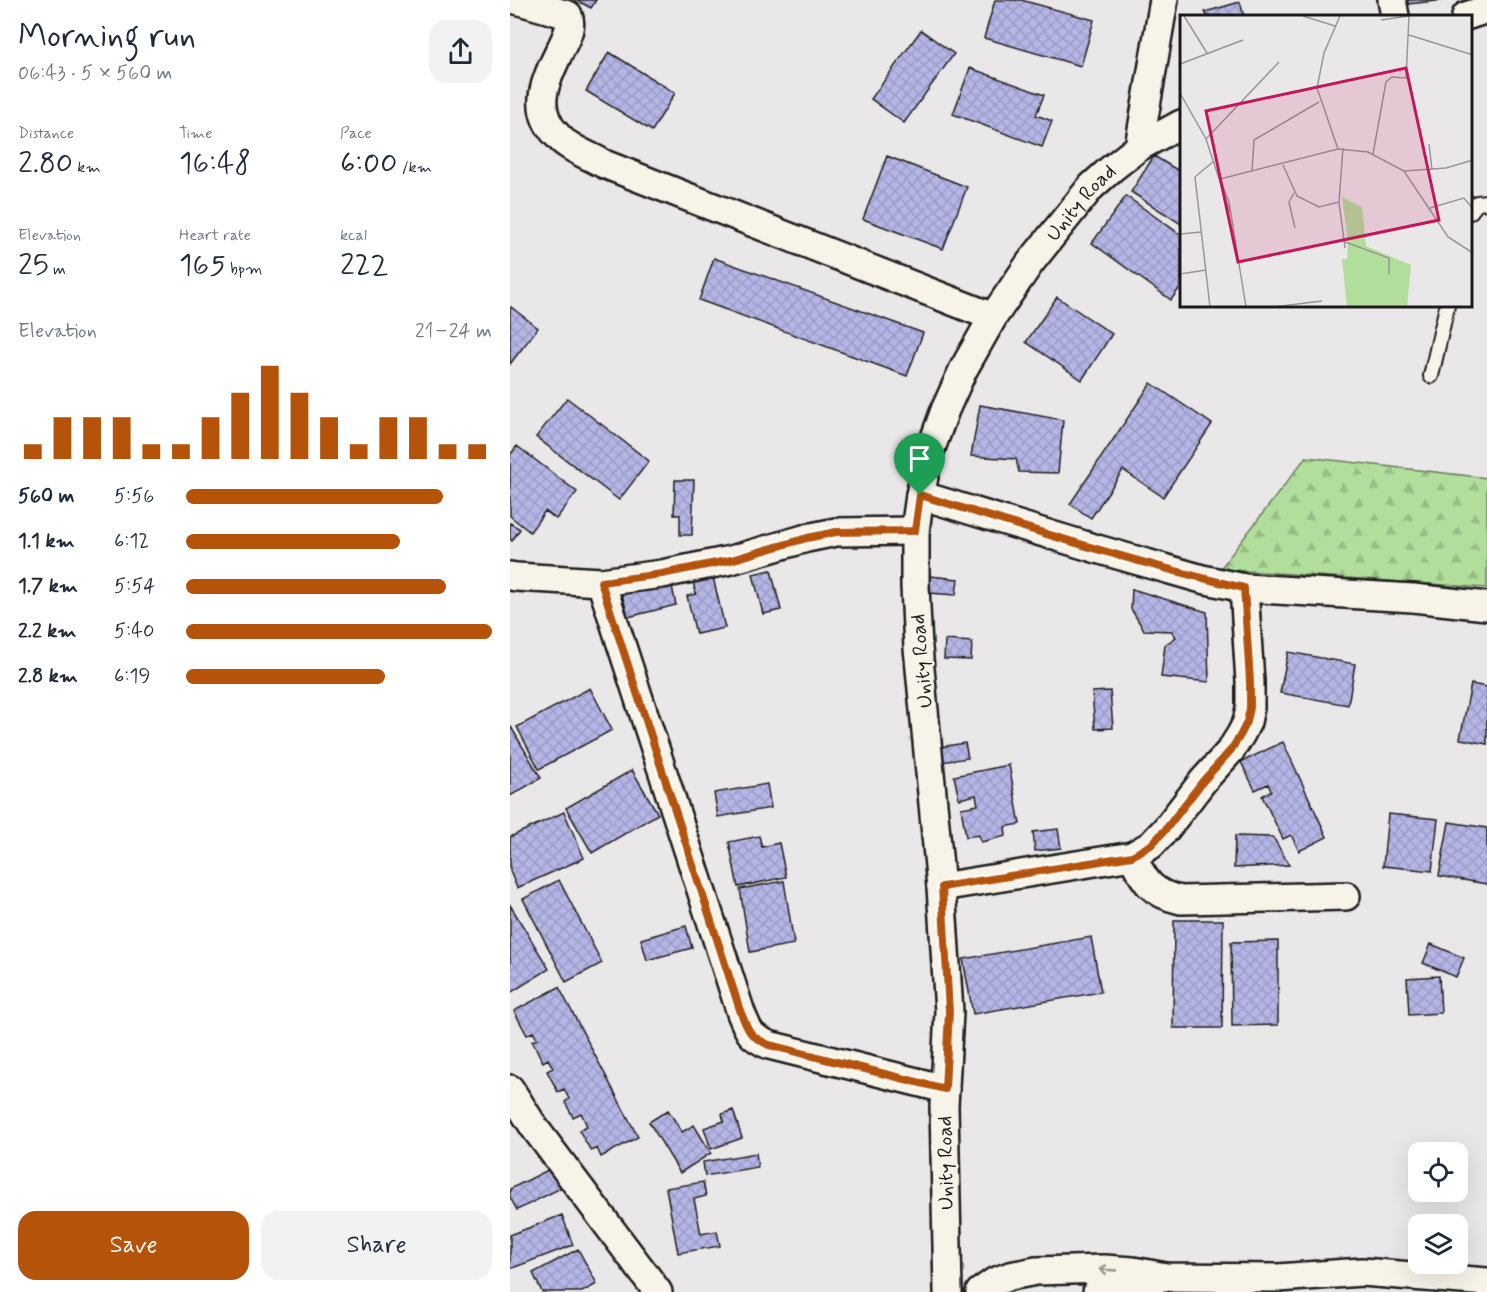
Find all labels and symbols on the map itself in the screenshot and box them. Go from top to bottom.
inset map [1180,15,1472,308]
street label: Unity Road [1040,158,1122,248]
pin [894,433,945,495]
street label: Unity Road [904,613,940,709]
street label: Unity Road [931,1116,961,1210]
one-way arrow [1099,1264,1119,1275]

